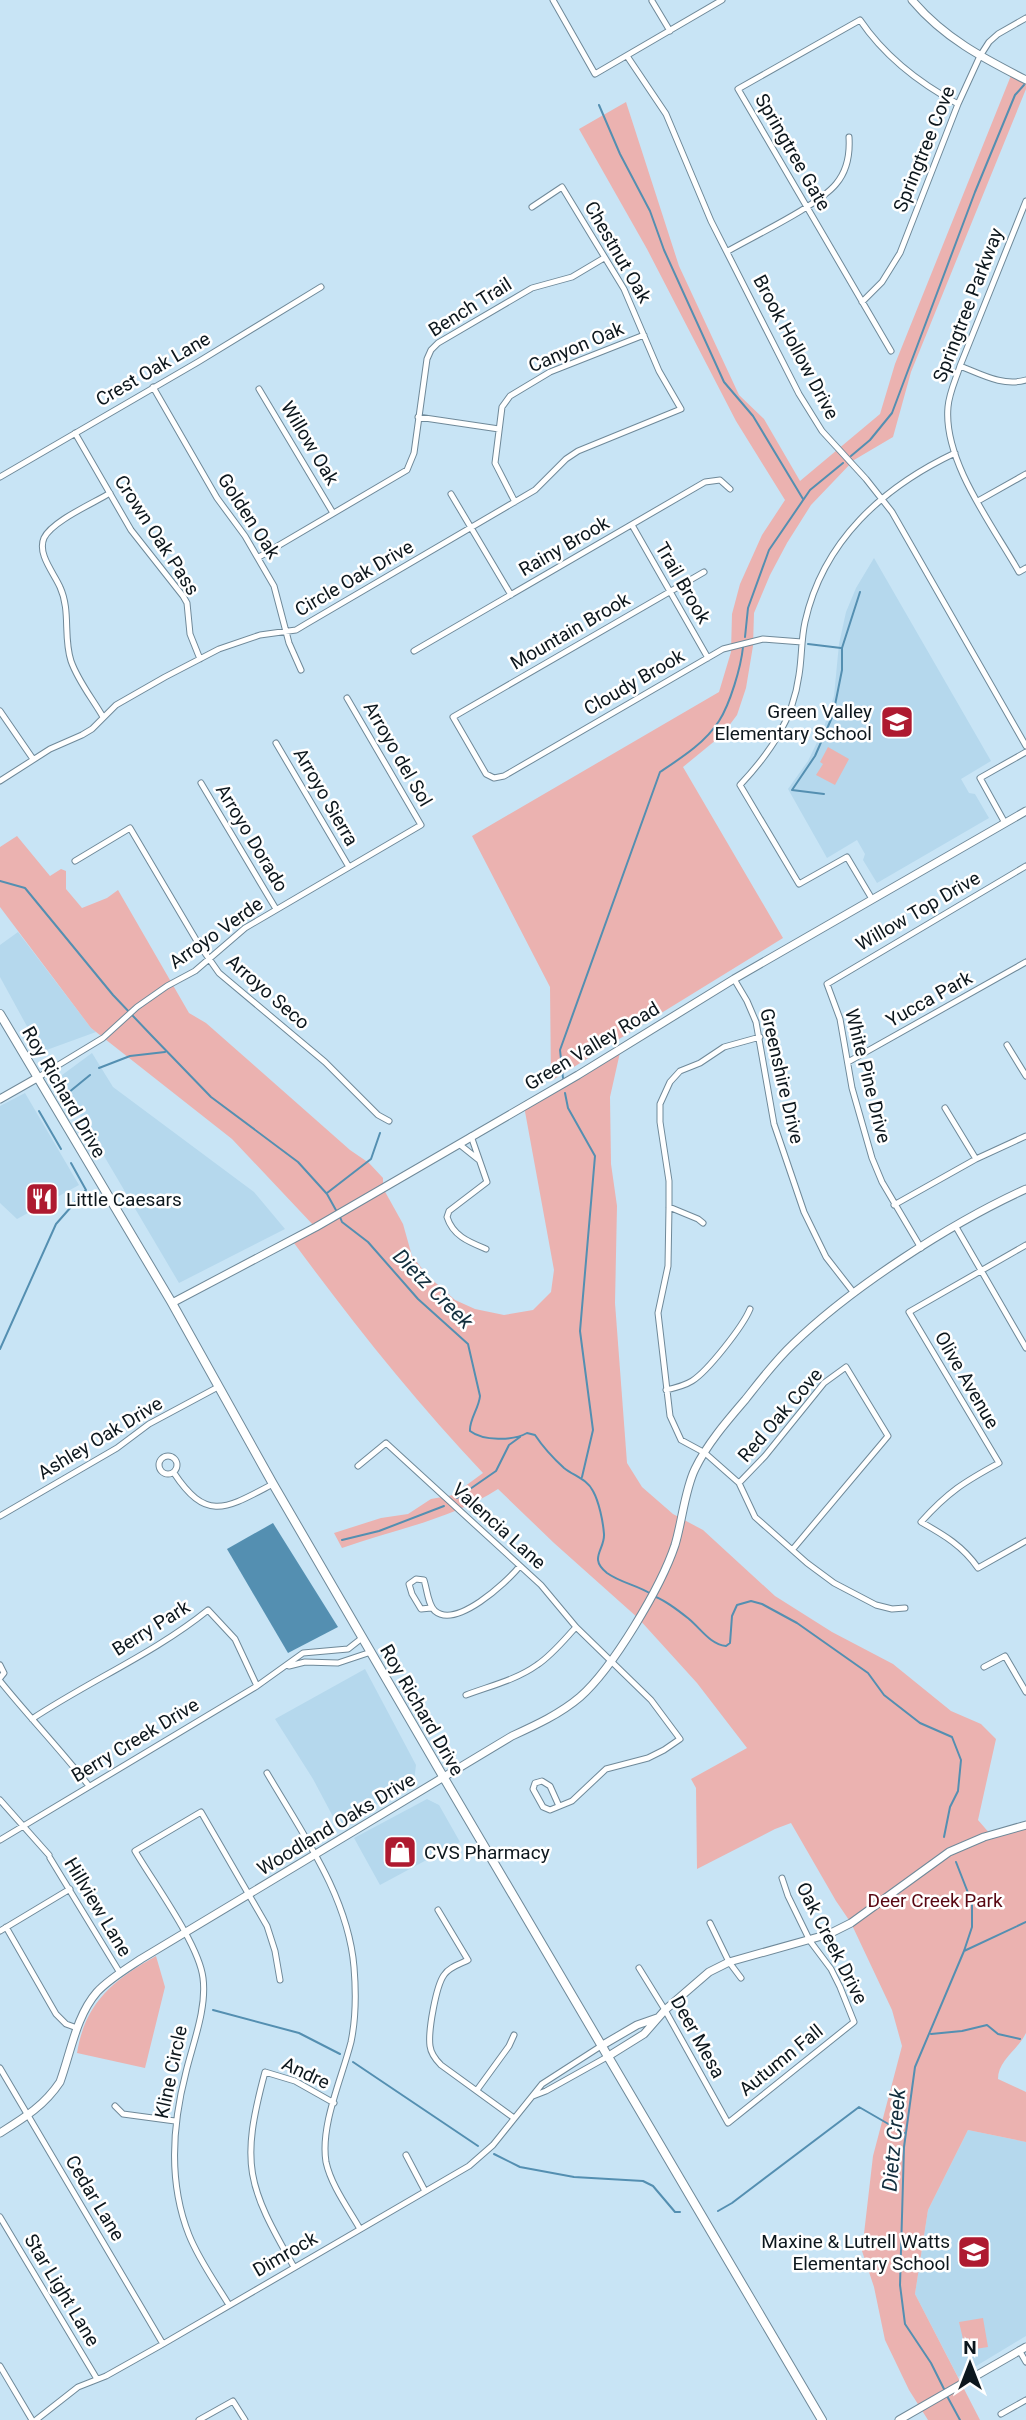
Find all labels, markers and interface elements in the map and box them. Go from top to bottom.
street label: Springtree Cove [888,83,960,215]
street label: Springtree Gate [750,89,836,215]
street label: Chestnut Oak [580,197,657,307]
street label: Springtree Parkway [928,225,1008,385]
street label: Brook Hollow Drive [748,271,844,423]
street label: Bench Trail [424,272,516,342]
street label: Canyon Oak [525,317,627,377]
street label: Crest Oak Lane [92,327,214,411]
street label: Willow Oak [276,397,344,489]
street label: Golden Oak [213,469,285,563]
street label: Crown Oak Pass [110,471,204,599]
street label: Rainy Brook [515,511,613,581]
street label: Circle Oak Drive [291,535,417,621]
street label: Trail Brook [650,538,716,628]
street label: Mountain Brook [506,587,634,675]
street label: Cloudy Brook [580,644,689,720]
street label: Arroyo del Sol [359,698,437,810]
place label: Green Valley Elementary School [714,700,872,745]
school or university icon: Green Valley Elementary School [878,703,916,741]
street label: Arroyo Sierra [289,744,363,850]
street label: Arroyo Dorado [211,780,293,896]
street label: Willow Top Drive [852,866,984,956]
street label: Arroyo Verde [165,892,267,974]
street label: Arroyo Seco [222,950,314,1034]
street label: Yucca Park [882,966,976,1032]
street label: Green Valley Road [520,997,664,1095]
street label: Greenshire Drive [755,1006,809,1146]
street label: White Pine Drive [840,1006,896,1146]
street label: Roy Richard Drive [17,1022,111,1162]
restaurant icon: Little Caesars [23,1180,61,1218]
place label: Little Caesars [66,1188,182,1211]
water label: Dietz Creek [388,1244,478,1334]
street label: Olive Avenue [930,1327,1004,1433]
street label: Red Oak Cove [733,1363,827,1467]
street label: Ashley Oak Drive [33,1392,167,1484]
street label: Valencia Lane [447,1478,551,1574]
street label: Berry Park [108,1595,194,1661]
street label: Roy Richard Drive [375,1640,469,1780]
street label: Berry Creek Drive [67,1693,203,1787]
street label: Woodland Oaks Drive [253,1768,419,1880]
shop icon: CVS Pharmacy [381,1833,419,1871]
place label: CVS Pharmacy [424,1841,550,1864]
street label: Hillview Lane [59,1853,137,1961]
street label: Oak Creek Drive [791,1878,873,2008]
park label: Deer Creek Park [867,1889,1003,1912]
street label: Deer Mesa [666,1992,730,2082]
street label: Autumn Fall [734,2019,828,2101]
street label: Kline Circle [150,2023,192,2121]
street label: Andre [279,2052,333,2094]
water label: Dietz Creek [878,2087,910,2192]
street label: Cedar Lane [60,2151,130,2245]
street label: Dimrock [249,2226,322,2282]
street label: Star Light Lane [19,2230,105,2350]
place label: Maxine & Lutrell Watts Elementary School [761,2230,950,2275]
school or university icon: Maxine & Lutrell Watts Elementary School [955,2233,993,2271]
north arrow [935,2329,1005,2399]
text: N [963,2336,977,2359]

